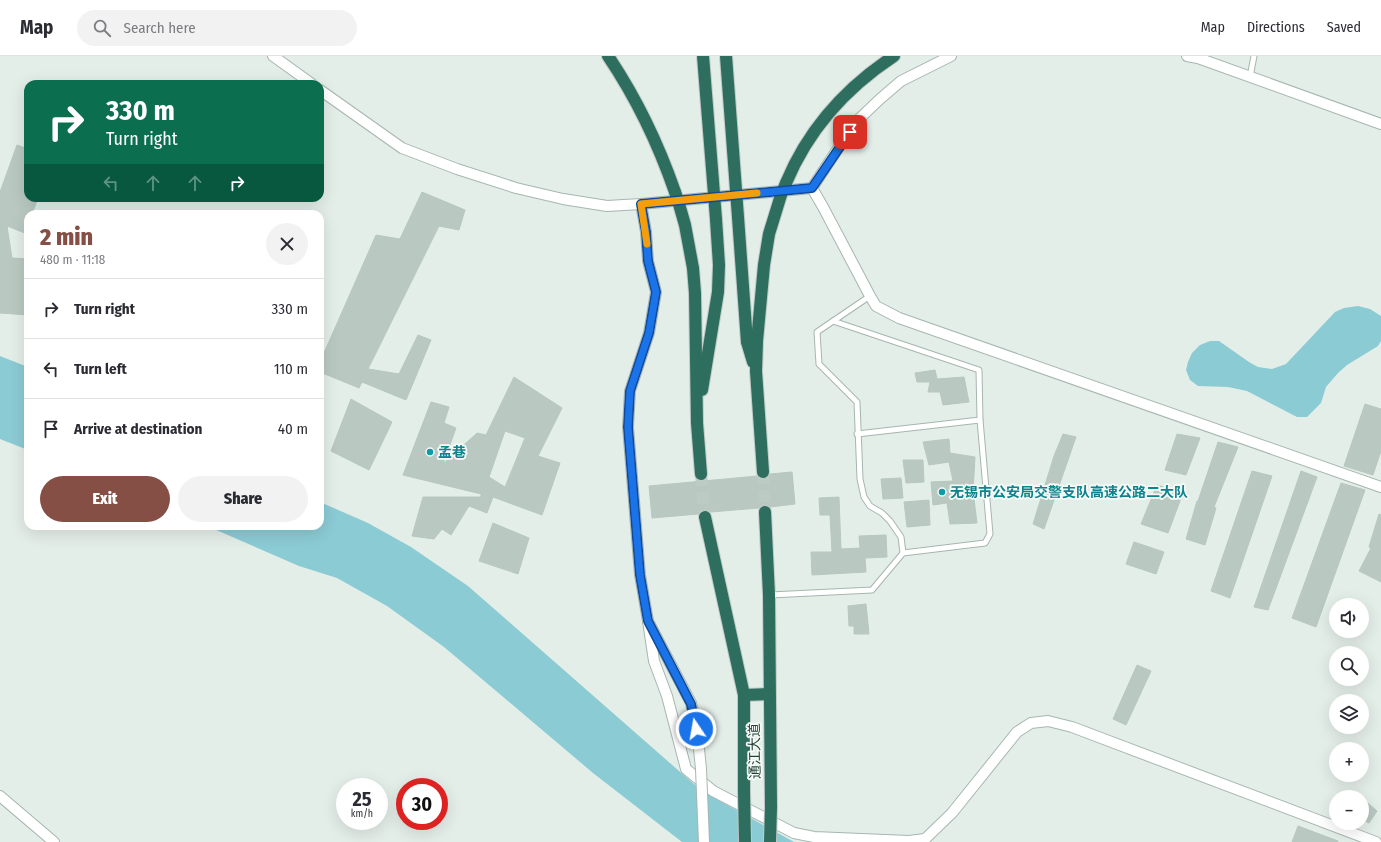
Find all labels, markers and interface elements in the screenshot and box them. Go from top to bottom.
search box [77,10,357,46]
text: Map [20,16,53,39]
icon: search [91,17,113,39]
text: Search here [123,19,196,37]
text: Map [1201,19,1225,36]
text: Directions [1247,19,1305,36]
text: Saved [1327,19,1361,36]
text: 330 m [106,94,175,127]
icon: right [40,96,92,148]
pin [833,115,867,149]
icon: arrive [839,121,861,143]
text: Turn right [106,128,178,150]
icon: left [100,172,122,194]
icon: ahead [142,172,164,194]
icon: ahead [184,172,206,194]
icon: right [226,172,248,194]
text: 2 min [40,223,93,251]
button: close [266,223,308,265]
text: 480 m · 11:18 [40,252,105,267]
icon: right [40,298,62,320]
text: Turn right [74,300,135,318]
text: 330 m [272,300,308,318]
icon: left [40,358,62,380]
text: Turn left [74,360,127,378]
text: 110 m [274,360,308,378]
icon: arrive [40,418,62,440]
text: Arrive at destination [74,420,202,438]
text: 40 m [278,420,308,438]
place label: 孟巷 [438,444,466,461]
marker: 孟巷 [425,447,435,457]
button: Exit [40,476,170,522]
button: Share [178,476,308,522]
place label: 无锡市公安局交警支队高速公路二大队 [950,484,1188,501]
marker: 无锡市公安局交警支队高速公路二大队 [937,487,947,497]
map controls [1329,598,1369,830]
button: sound [1329,598,1369,638]
button: search [1329,646,1369,686]
button: layers [1329,694,1369,734]
position arrow [675,708,717,750]
street label: 通江大道 [746,723,764,779]
button: + [1329,742,1369,782]
speed limit sign: 30 [396,778,448,830]
text: 25 [352,787,372,811]
button: − [1329,790,1369,830]
text: km/h [351,808,373,820]

